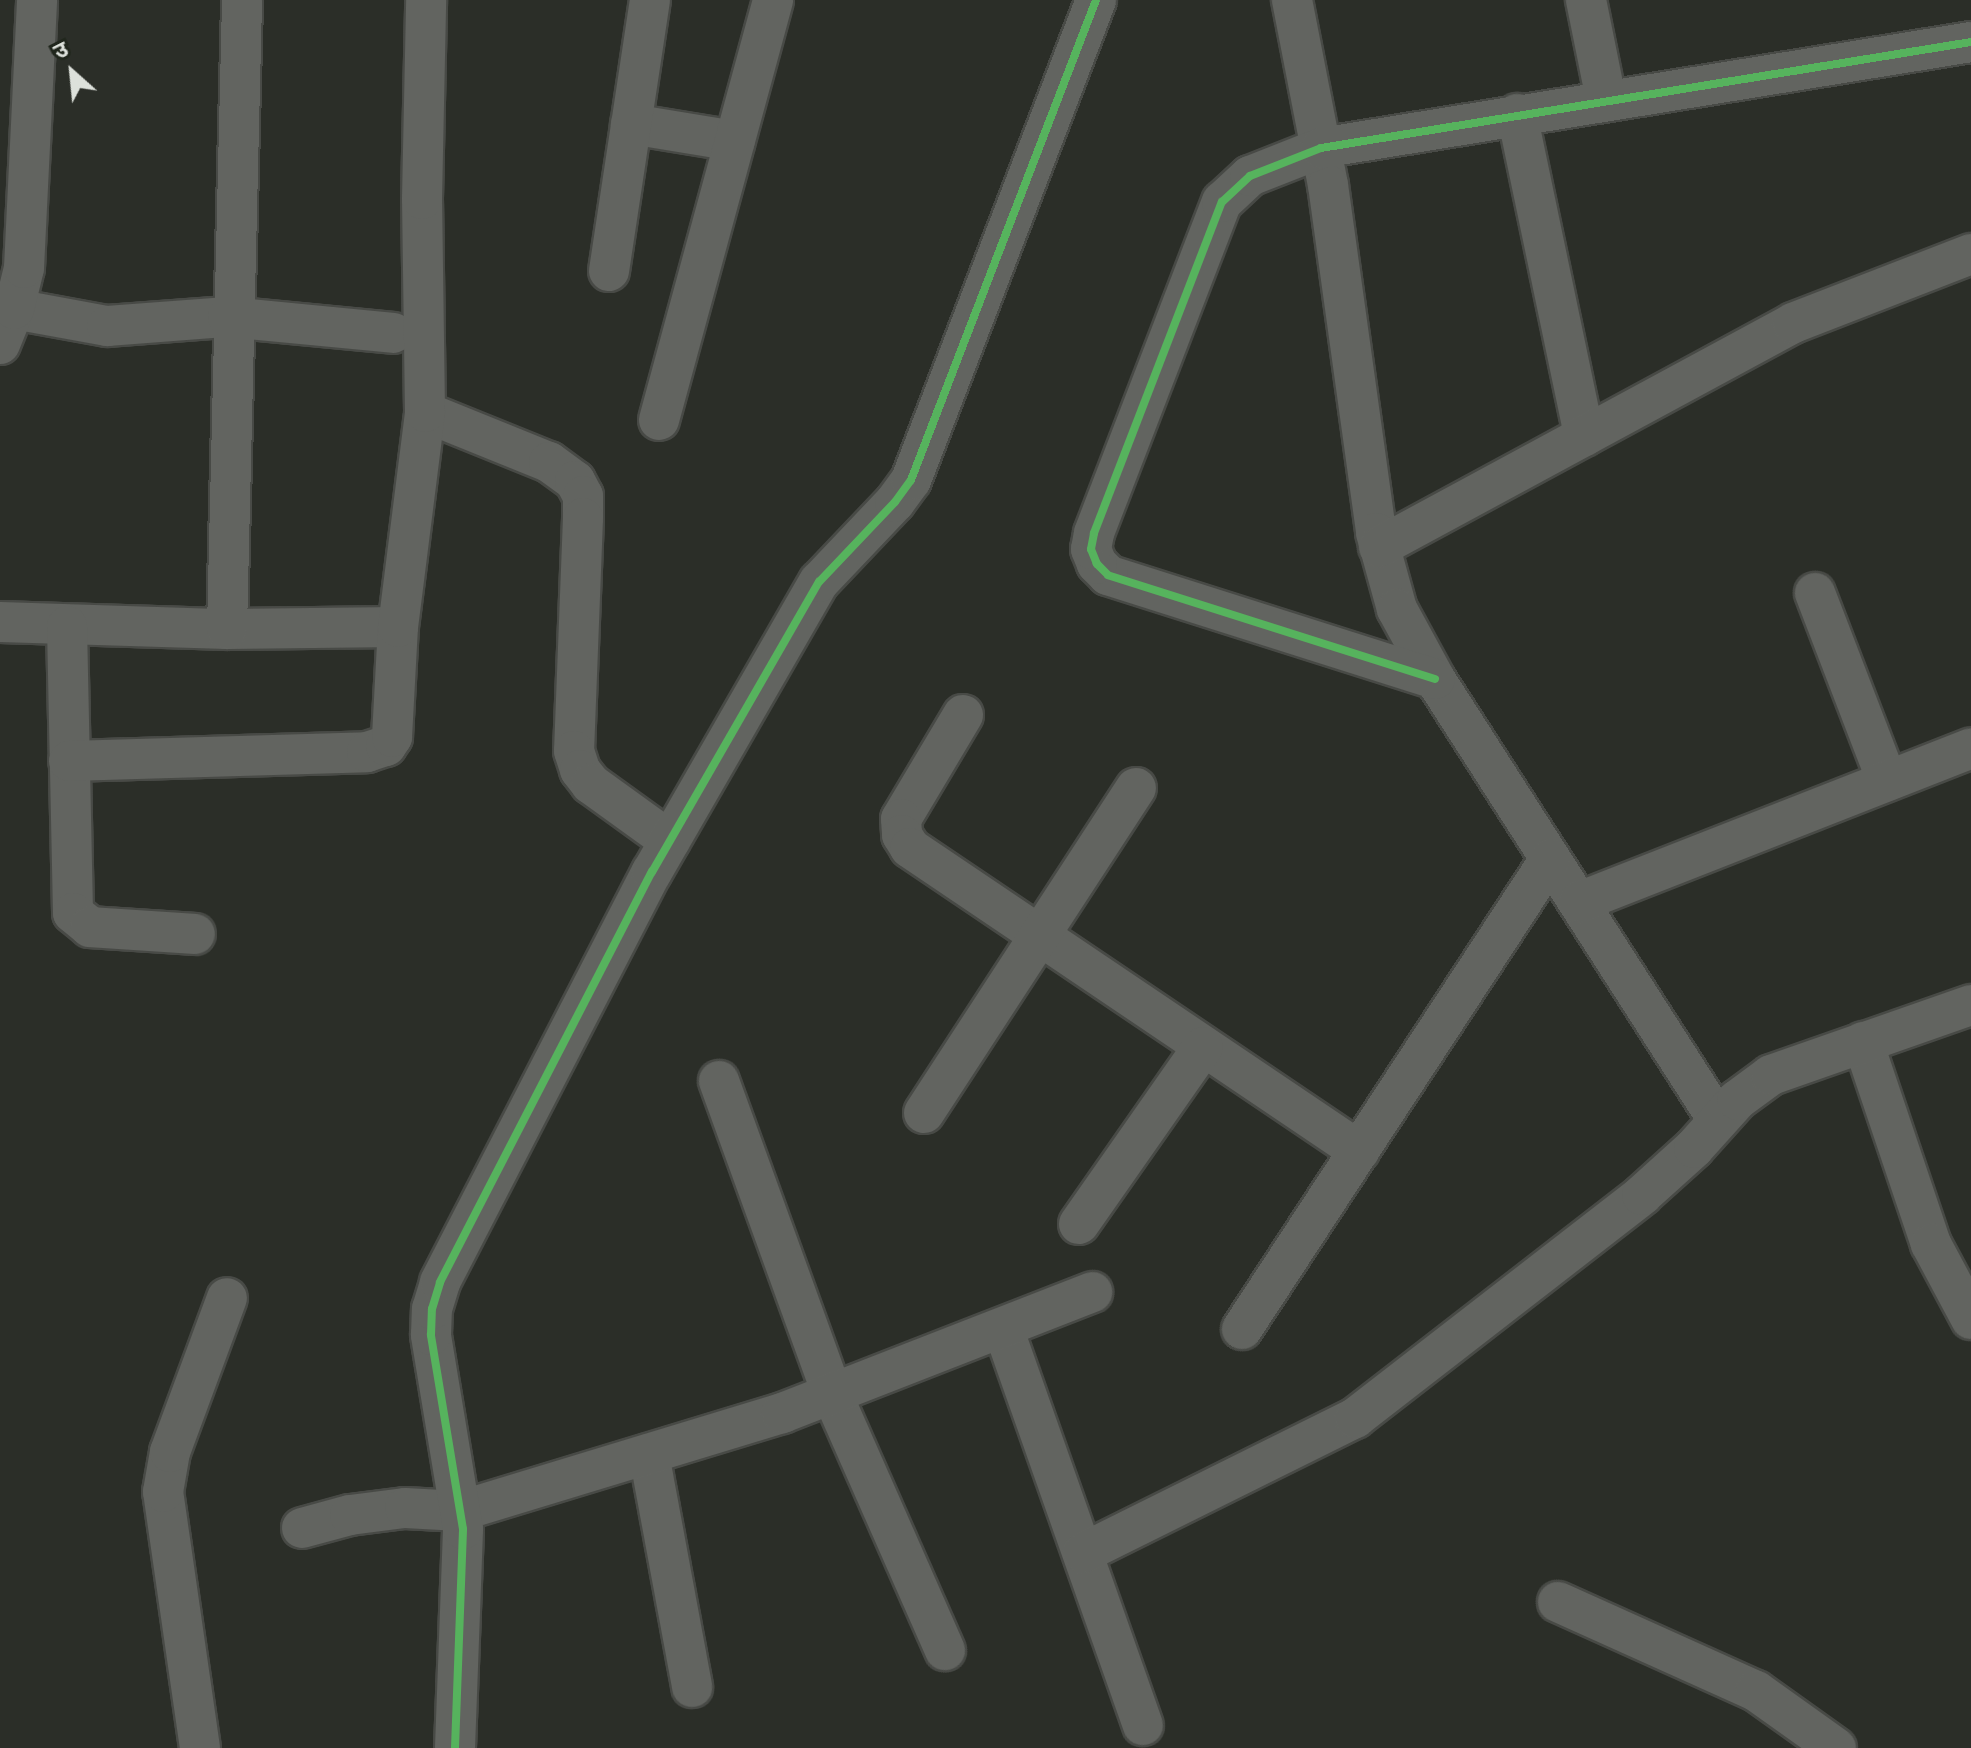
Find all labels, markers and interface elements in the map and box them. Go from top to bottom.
north arrow [32,32,112,112]
text: उ [49,35,73,65]

